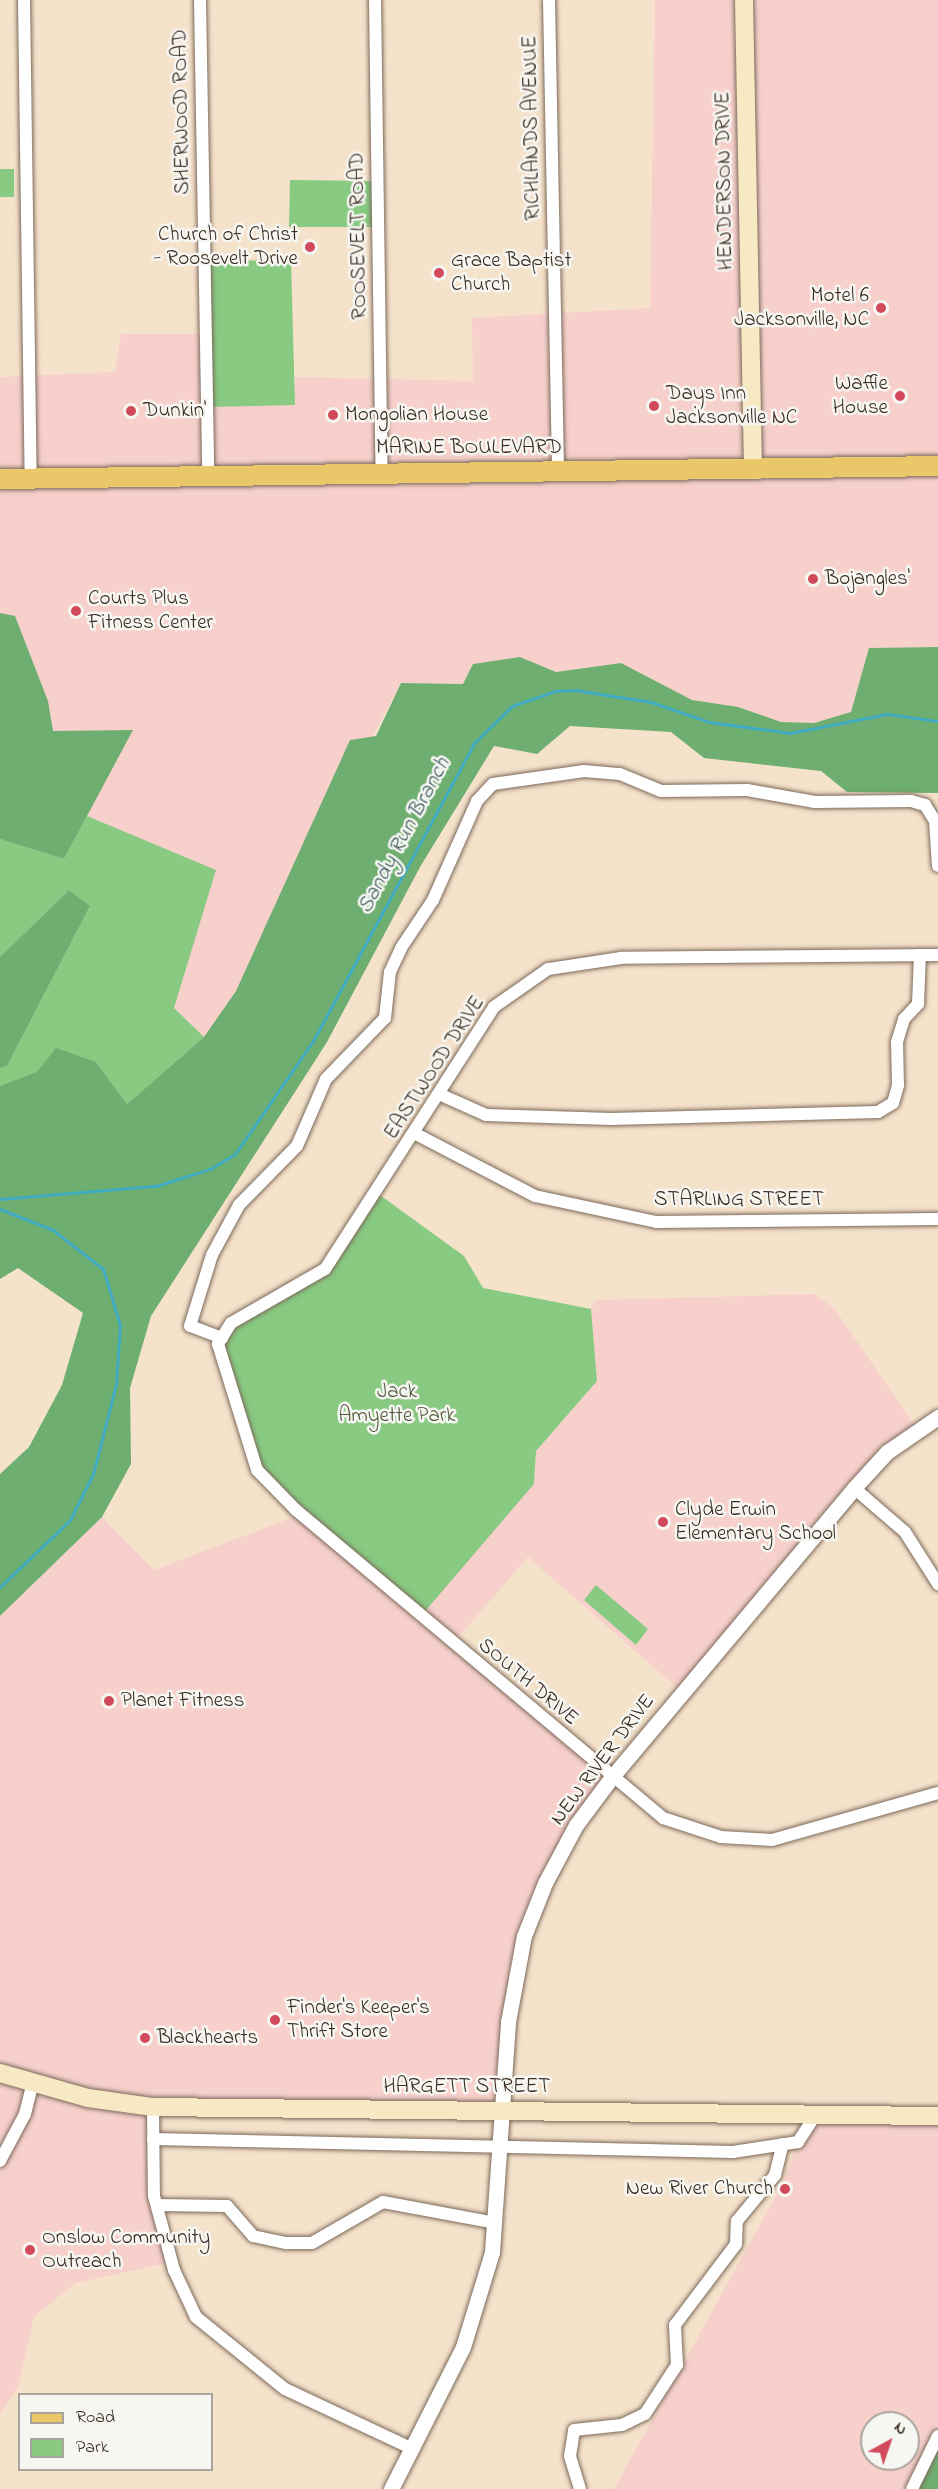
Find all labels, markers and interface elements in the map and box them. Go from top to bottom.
street label: SHERWOOD ROAD [168,29,196,195]
street label: RICHLANDS AVENUE [518,35,546,221]
street label: HENDERSON DRIVE [711,91,739,271]
street label: ROOSEVELT ROAD [345,152,373,320]
place label: Church of Christ - Roosevelt Drive [153,222,298,272]
marker: Church of Christ - Roosevelt Drive [303,240,317,254]
place label: Grace Baptist Church [451,248,571,298]
marker: Grace Baptist Church [432,266,446,280]
place label: Motel 6 Jacksonville, NC [734,283,869,333]
marker: Motel 6 Jacksonville, NC [874,301,888,315]
place label: Waffle House [833,371,888,421]
place label: Days Inn Jacksonville NC [666,381,797,431]
marker: Waffle House [893,389,907,403]
place label: Dunkin' [143,398,206,424]
marker: Days Inn Jacksonville NC [647,399,661,413]
place label: Mongolian House [345,402,488,428]
marker: Dunkin' [124,404,138,418]
marker: Mongolian House [326,408,340,422]
street label: MARINE BOULEVARD [376,435,562,461]
place label: Bojangles' [825,566,910,592]
marker: Bojangles' [806,572,820,586]
place label: Courts Plus Fitness Center [88,586,213,636]
marker: Courts Plus Fitness Center [69,604,83,618]
water label: Sandy Run Branch [353,754,457,918]
street label: EASTWOOD DRIVE [379,991,491,1145]
street label: STARLING STREET [654,1187,824,1213]
park label: Jack Amyette Park [338,1379,456,1429]
place label: Clyde Erwin Elementary School [675,1497,836,1547]
marker: Clyde Erwin Elementary School [656,1515,670,1529]
street label: SOUTH DRIVE [473,1633,583,1731]
place label: Planet Fitness [121,1688,244,1714]
street label: NEW RIVER DRIVE [545,1689,661,1831]
marker: Planet Fitness [102,1694,116,1708]
place label: Finder's Keeper's Thrift Store [287,1995,430,2045]
marker: Finder's Keeper's Thrift Store [268,2013,282,2027]
place label: Blackhearts [157,2025,258,2051]
marker: Blackhearts [138,2031,152,2045]
street label: HARGETT STREET [384,2074,550,2100]
place label: New River Church [626,2176,773,2202]
marker: New River Church [778,2182,792,2196]
place label: Onslow Community Outreach [42,2225,210,2275]
marker: Onslow Community Outreach [23,2243,37,2257]
legend [18,2393,213,2471]
text: Road [76,2405,115,2431]
north arrow [860,2411,920,2471]
text: N [888,2416,912,2441]
text: Park [76,2435,109,2461]

